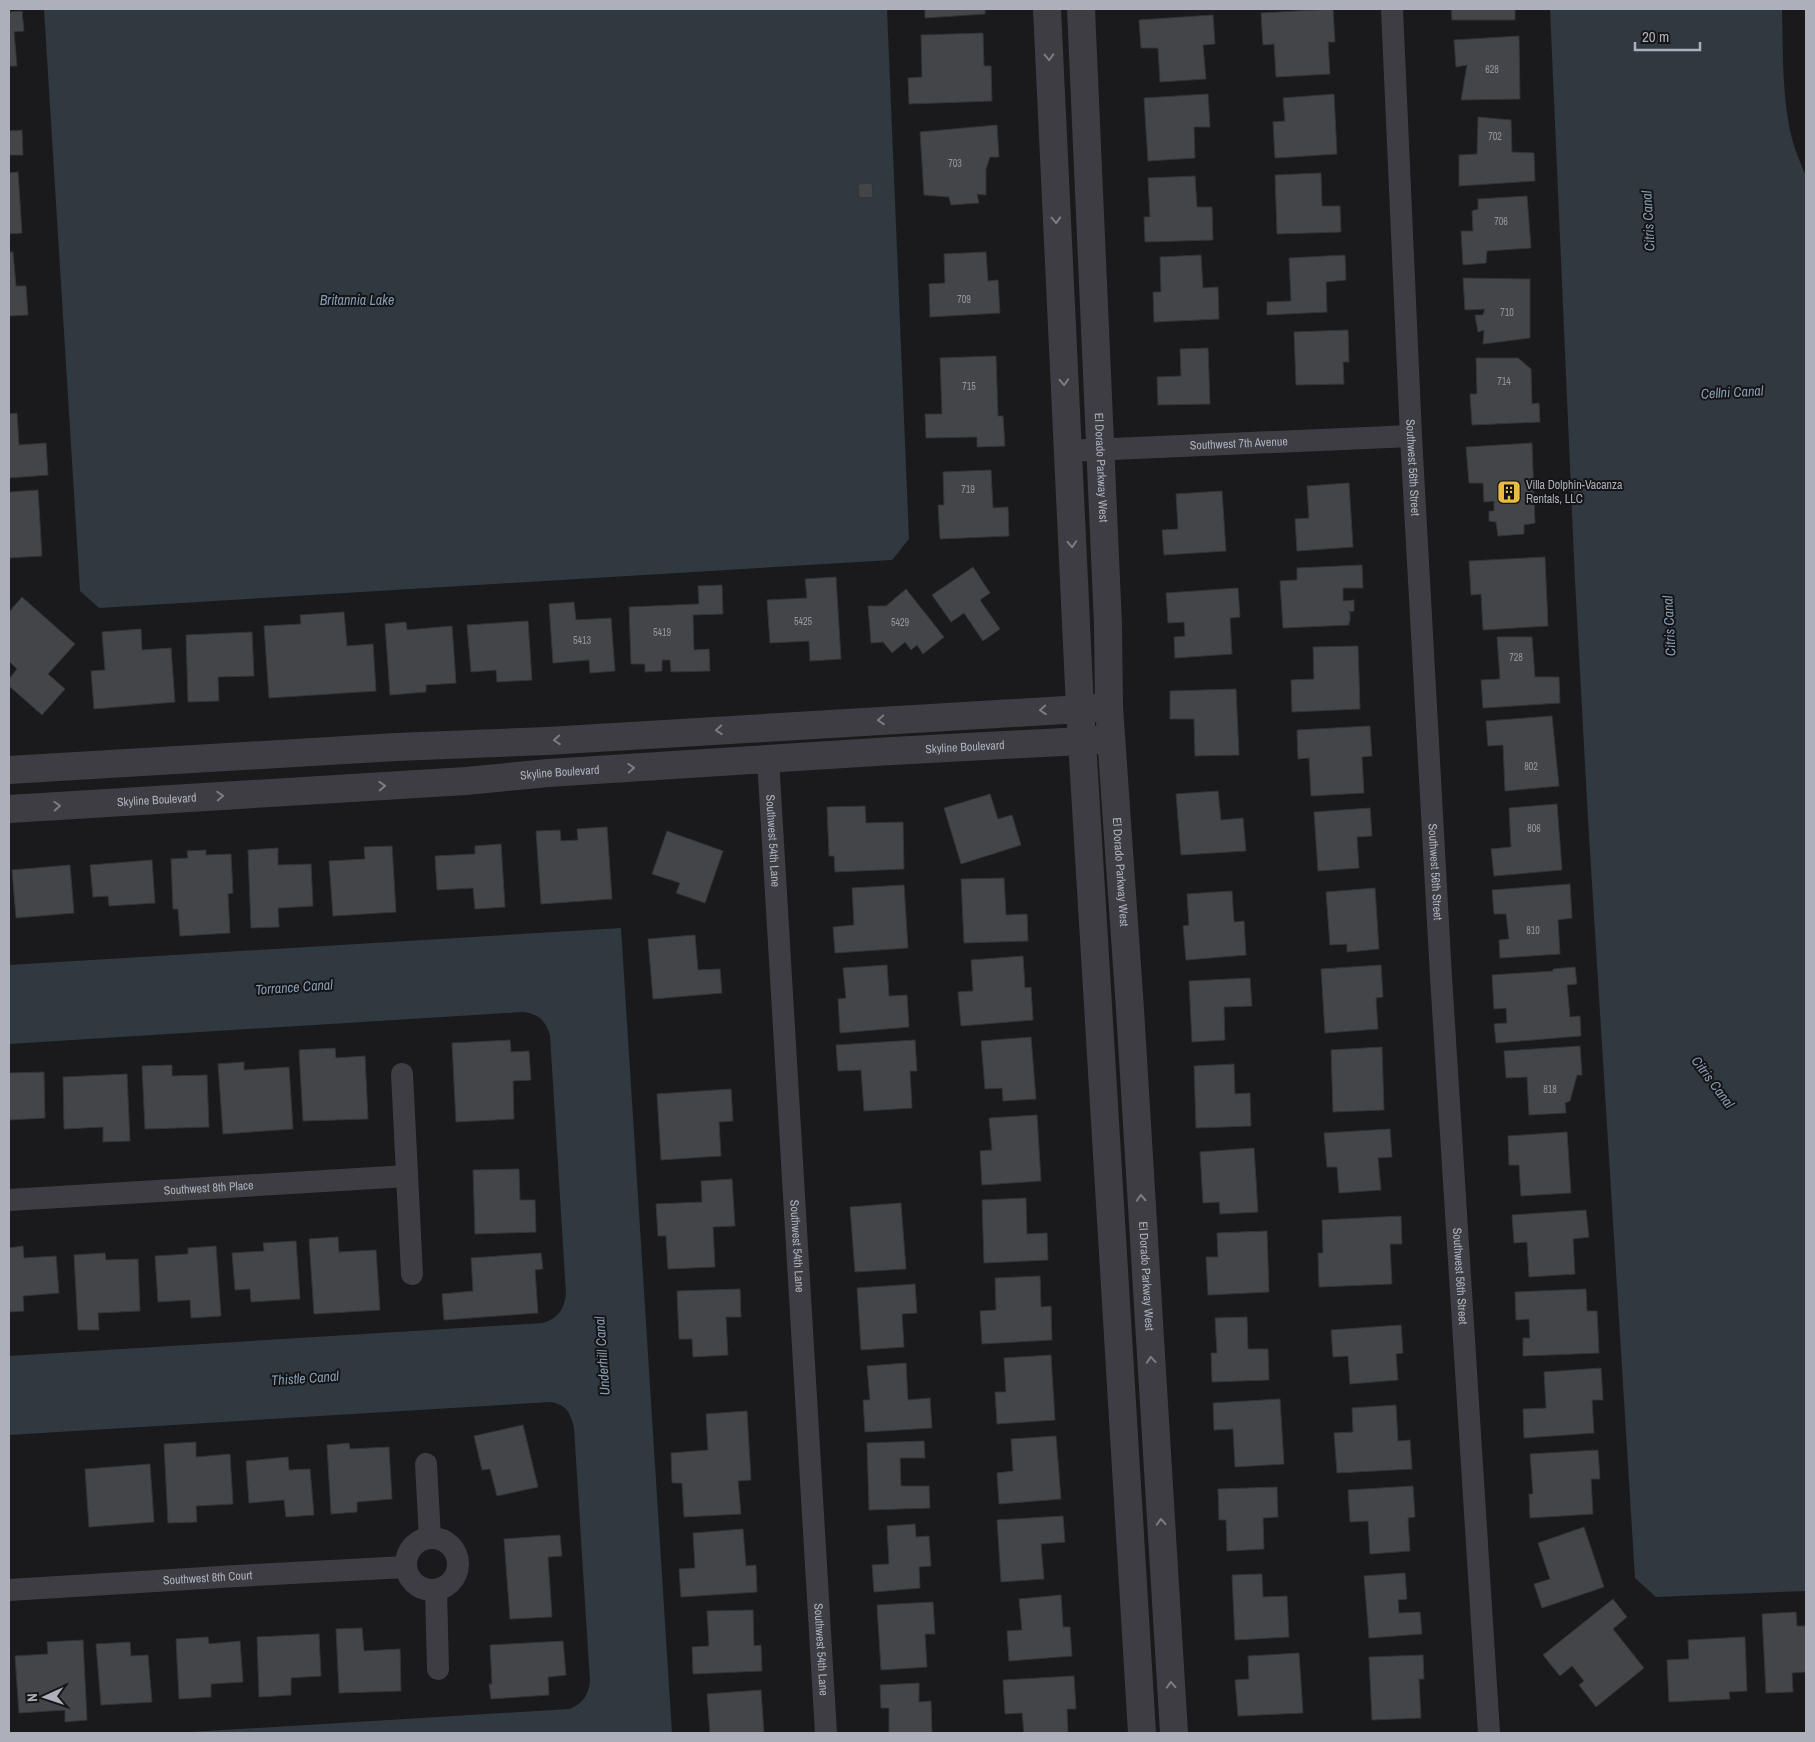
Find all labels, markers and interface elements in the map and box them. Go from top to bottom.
scale bar [1635,20,1700,52]
text: 20 m [1642,26,1669,47]
one-way arrow [1044,54,1055,62]
house number: 628 [1485,63,1499,76]
house number: 702 [1488,130,1502,143]
house number: 703 [948,157,962,170]
water label: Citris Canal [1637,190,1659,252]
house number: 706 [1494,215,1508,228]
one-way arrow [1051,216,1062,224]
water label: Britannia Lake [320,291,394,309]
house number: 709 [957,293,971,306]
house number: 710 [1500,306,1514,319]
house number: 714 [1497,375,1511,388]
one-way arrow [1058,378,1069,386]
house number: 715 [962,380,976,393]
water label: Cellni Canal [1700,381,1764,403]
street label: El Dorado Parkway West [1091,413,1111,523]
street label: Southwest 56th Street [1402,419,1423,517]
street label: Southwest 7th Avenue [1190,433,1288,454]
place label: Villa Dolphin-Vacanza Rentals, LLC [1526,477,1623,507]
building icon: Villa Dolphin-Vacanza Rentals, LLC [1496,479,1522,505]
house number: 719 [961,483,975,496]
one-way arrow [1066,541,1077,549]
water label: Citris Canal [1658,595,1680,657]
house number: 5425 [794,615,813,628]
house number: 5429 [891,616,910,629]
house number: 5419 [653,626,672,639]
house number: 5413 [573,634,592,647]
house number: 728 [1509,651,1523,664]
one-way arrow [1039,705,1047,716]
one-way arrow [877,715,885,726]
one-way arrow [715,725,723,736]
one-way arrow [552,735,560,746]
street label: Skyline Boulevard [925,737,1005,757]
house number: 802 [1524,760,1538,773]
street label: Skyline Boulevard [519,762,600,784]
one-way arrow [627,762,635,773]
one-way arrow [378,781,386,792]
street label: Skyline Boulevard [117,790,197,810]
one-way arrow [216,791,224,802]
street label: Southwest 54th Lane [762,794,784,888]
one-way arrow [54,801,62,812]
street label: El Dorado Parkway West [1109,817,1132,927]
house number: 806 [1527,822,1541,835]
street label: Southwest 56th Street [1424,823,1446,921]
house number: 810 [1526,924,1540,937]
water label: Torrance Canal [255,975,334,999]
water label: Citris Canal [1688,1052,1739,1112]
house number: 818 [1543,1083,1557,1096]
street label: Southwest 8th Place [163,1177,254,1199]
one-way arrow [1136,1194,1147,1202]
street label: Southwest 54th Lane [786,1199,808,1293]
street label: El Dorado Parkway West [1135,1221,1158,1332]
street label: Southwest 56th Street [1449,1227,1471,1325]
water label: Underhill Canal [590,1315,614,1396]
one-way arrow [1145,1356,1156,1364]
water label: Thistle Canal [271,1367,340,1389]
one-way arrow [1156,1518,1167,1526]
street label: Southwest 8th Court [163,1567,253,1589]
street label: Southwest 54th Lane [810,1603,832,1696]
north arrow [20,1672,70,1722]
one-way arrow [1166,1680,1177,1688]
text: N [23,1693,41,1702]

